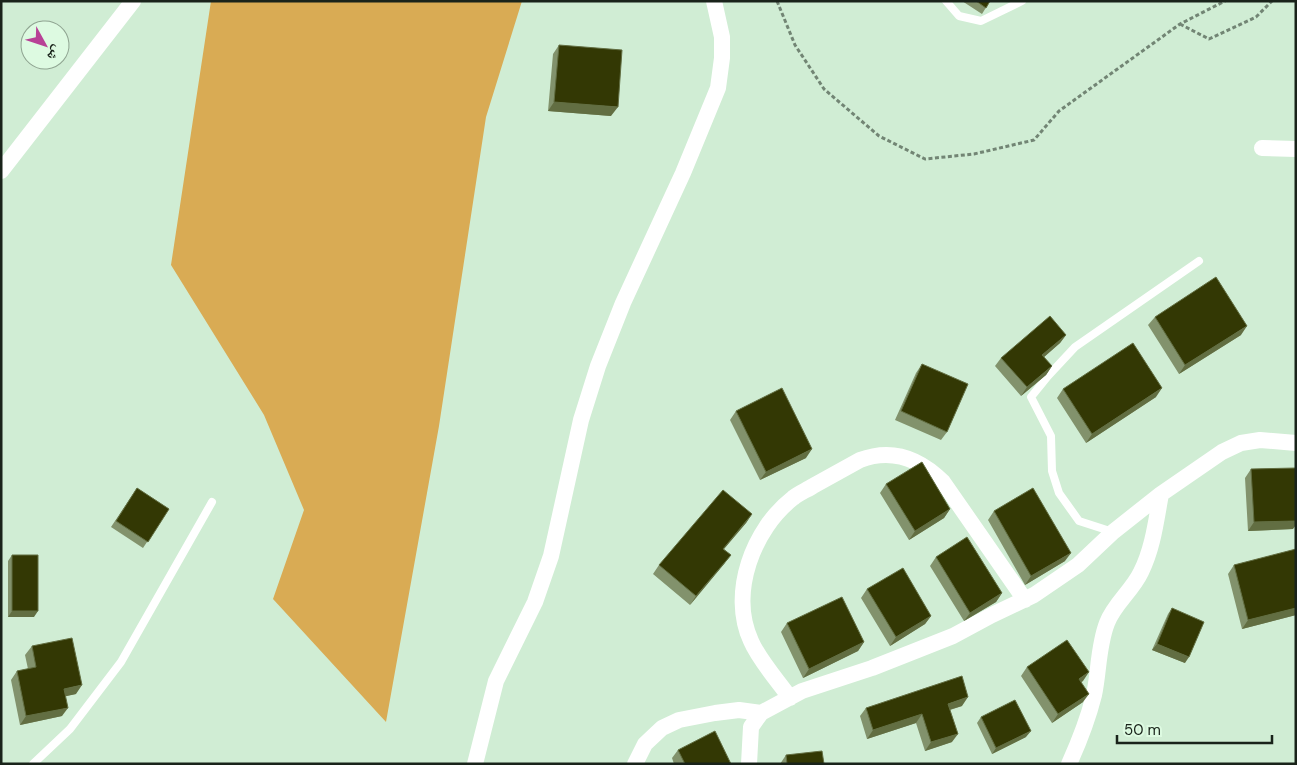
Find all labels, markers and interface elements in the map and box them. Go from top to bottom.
north arrow [20,20,70,70]
text: ش [43,42,67,65]
scale bar [1117,712,1272,744]
text: 50 m [1124,720,1161,740]

